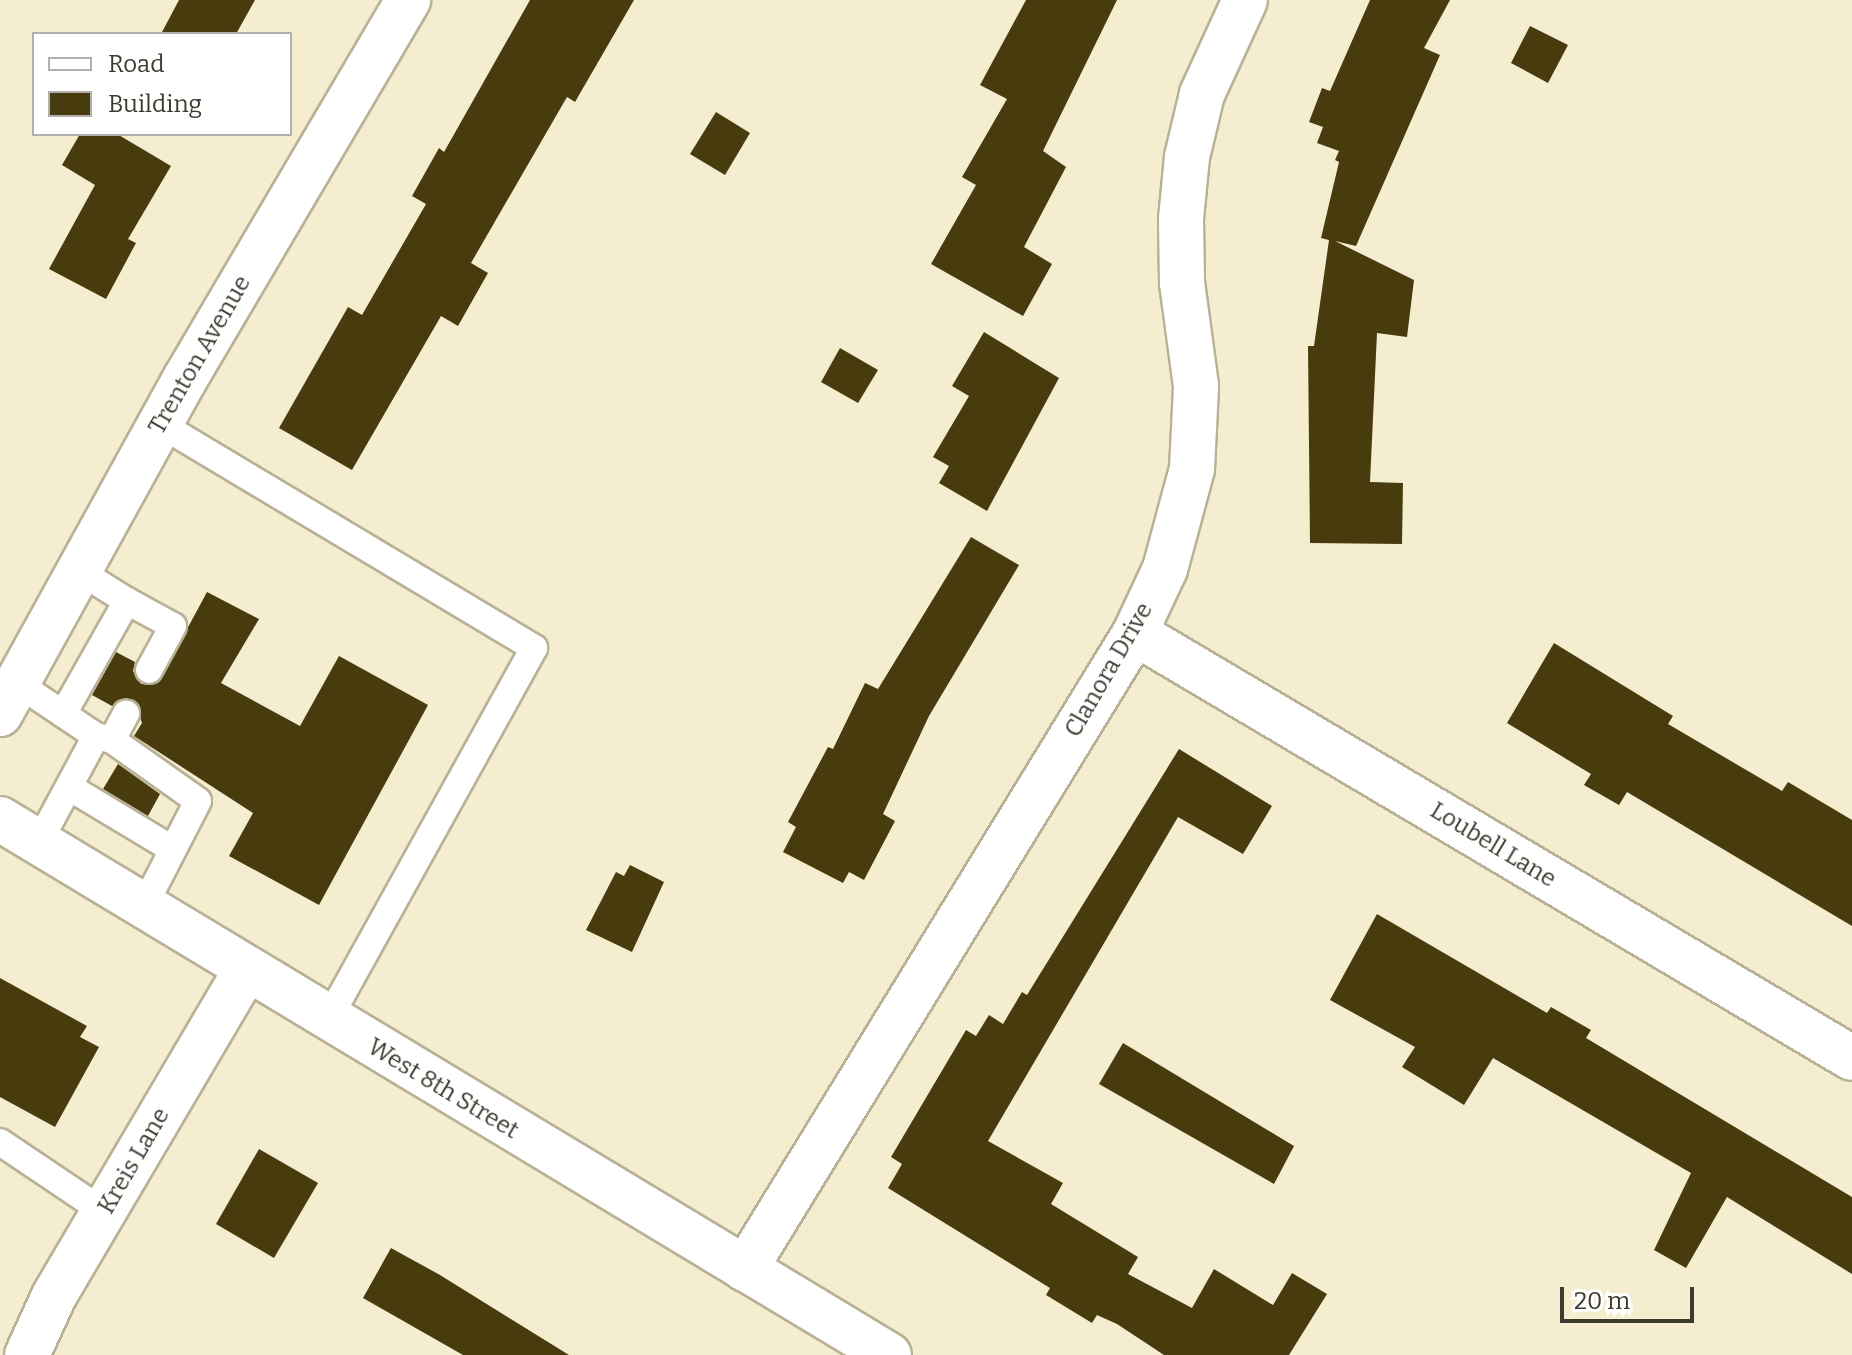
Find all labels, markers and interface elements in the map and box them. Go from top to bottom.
legend [32,32,292,136]
text: Road [108,50,164,78]
text: Building [108,90,202,118]
street label: Trenton Avenue [143,271,257,439]
street label: Clanora Drive [1059,598,1159,742]
street label: Loubell Lane [1425,796,1561,894]
street label: West 8th Street [362,1033,524,1145]
street label: Kreis Lane [92,1103,176,1219]
scale bar [1564,1271,1698,1321]
text: 20 m [1574,1287,1630,1315]

